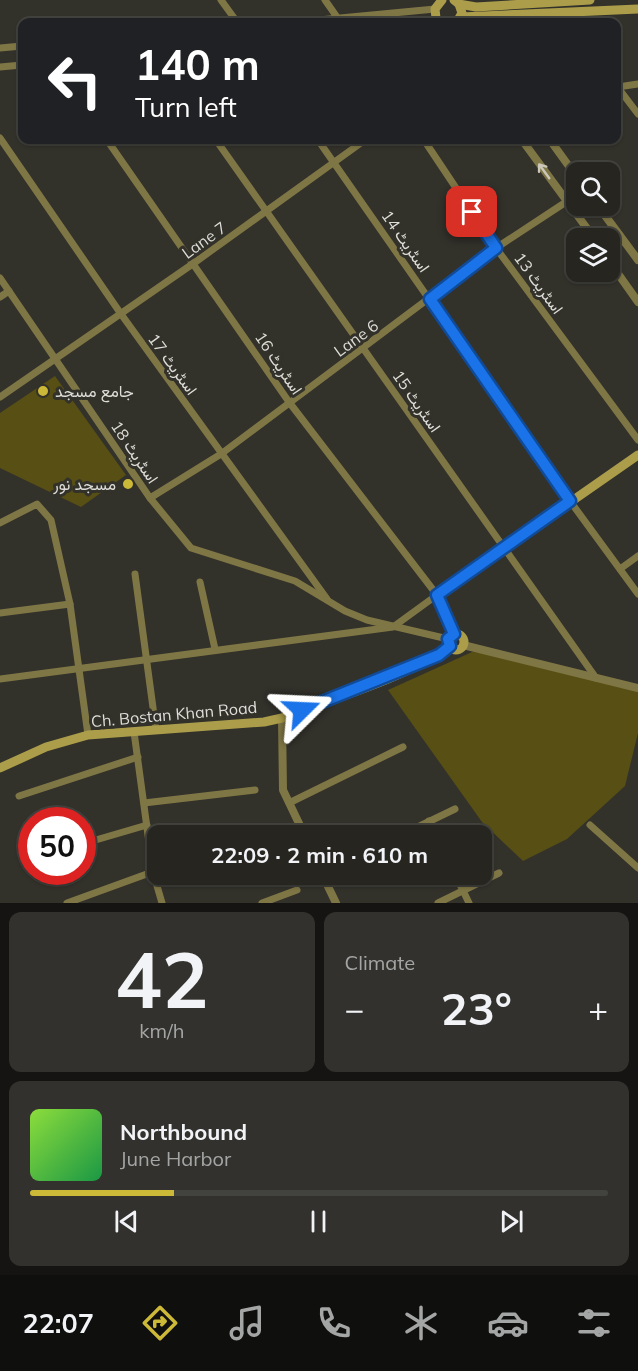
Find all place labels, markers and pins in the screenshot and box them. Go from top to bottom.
pin [446,186,497,237]
place label: جامع مسجد [55,381,134,403]
marker: جامع مسجد [36,384,50,398]
place label: مسجد نور [52,474,116,495]
marker: مسجد نور [121,477,135,491]

